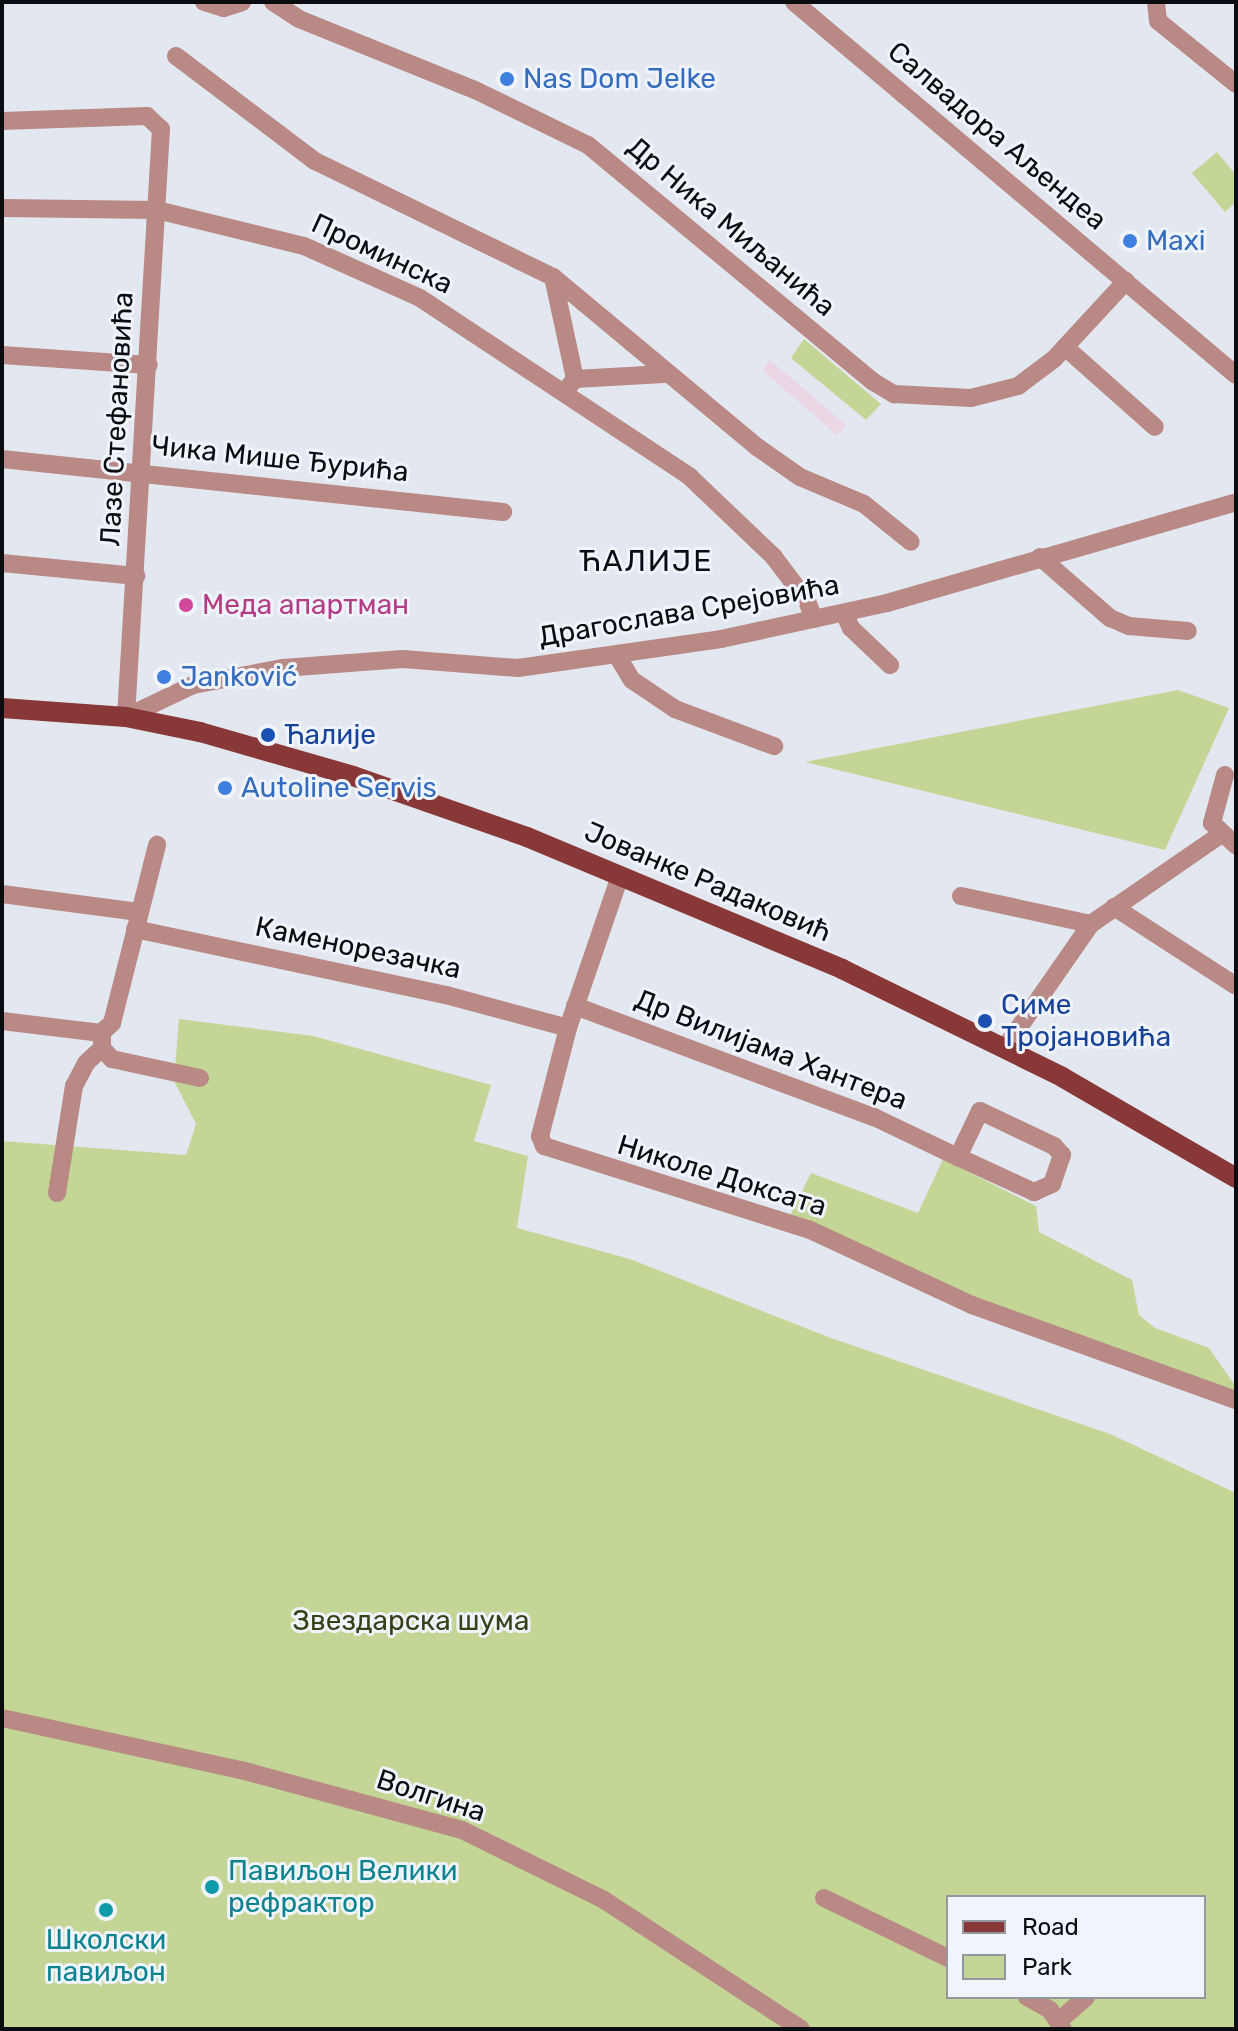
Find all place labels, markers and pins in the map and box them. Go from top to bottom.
place label: Nas Dom Jelke [523,62,716,96]
marker: Nas Dom Jelke [498,70,516,88]
place label: Maxi [1146,224,1206,258]
marker: Maxi [1121,232,1139,250]
place label: Меда апартман [202,588,409,622]
marker: Меда апартман [177,596,195,614]
place label: Janković [180,660,297,694]
marker: Janković [155,668,173,686]
place label: Ћалије [284,718,376,752]
marker: Ћалије [259,726,277,744]
place label: Autoline Servis [241,771,437,805]
marker: Autoline Servis [216,779,234,797]
place label: Симе Тројановића [1001,988,1171,1054]
marker: Симе Тројановића [976,1012,994,1030]
place label: Павиљон Велики рефрактор [228,1854,458,1920]
marker: Павиљон Велики рефрактор [203,1878,221,1896]
marker: Школски павиљон [97,1901,115,1919]
place label: Школски павиљон [46,1923,166,1989]

